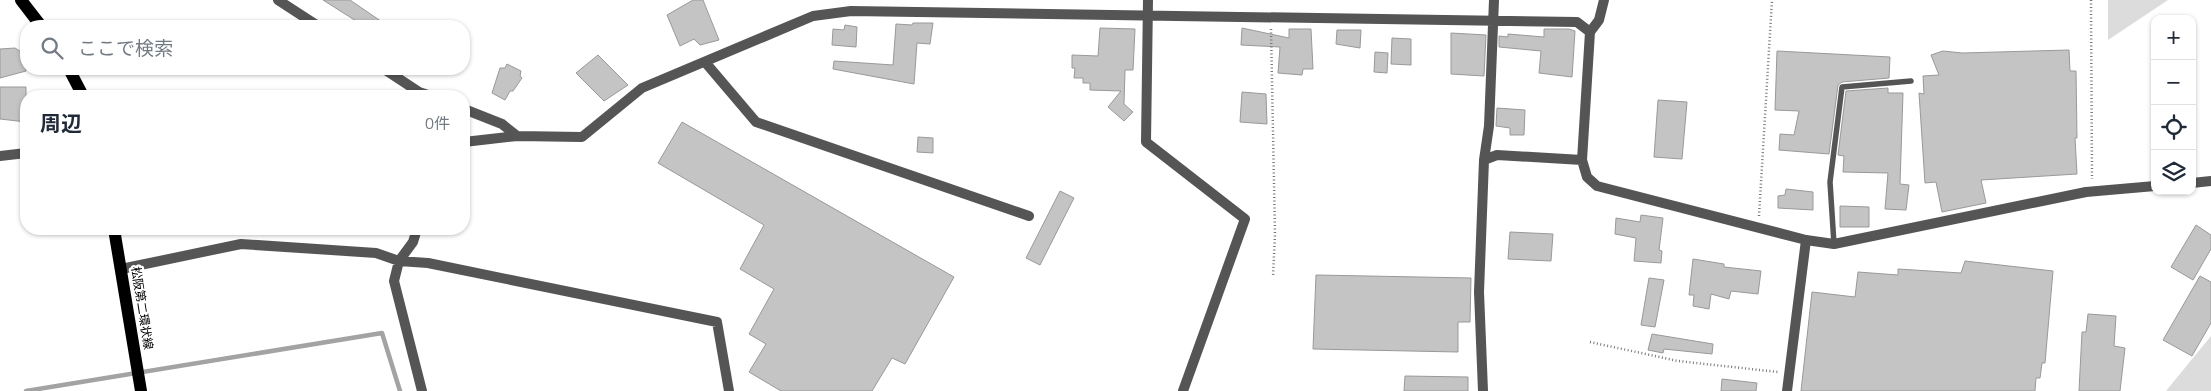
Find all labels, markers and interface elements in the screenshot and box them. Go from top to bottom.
map controls [2151,15,2196,195]
button: + [2151,15,2196,60]
search box [20,20,470,75]
text: ここで検索 [78,33,173,62]
icon: search [38,34,66,62]
button: − [2151,60,2196,105]
button: locate [2151,105,2196,150]
text: 周辺 [40,107,82,139]
text: 0件 [425,111,450,135]
button: layers [2151,150,2196,195]
street label: 松阪第二環状線 [127,265,158,351]

